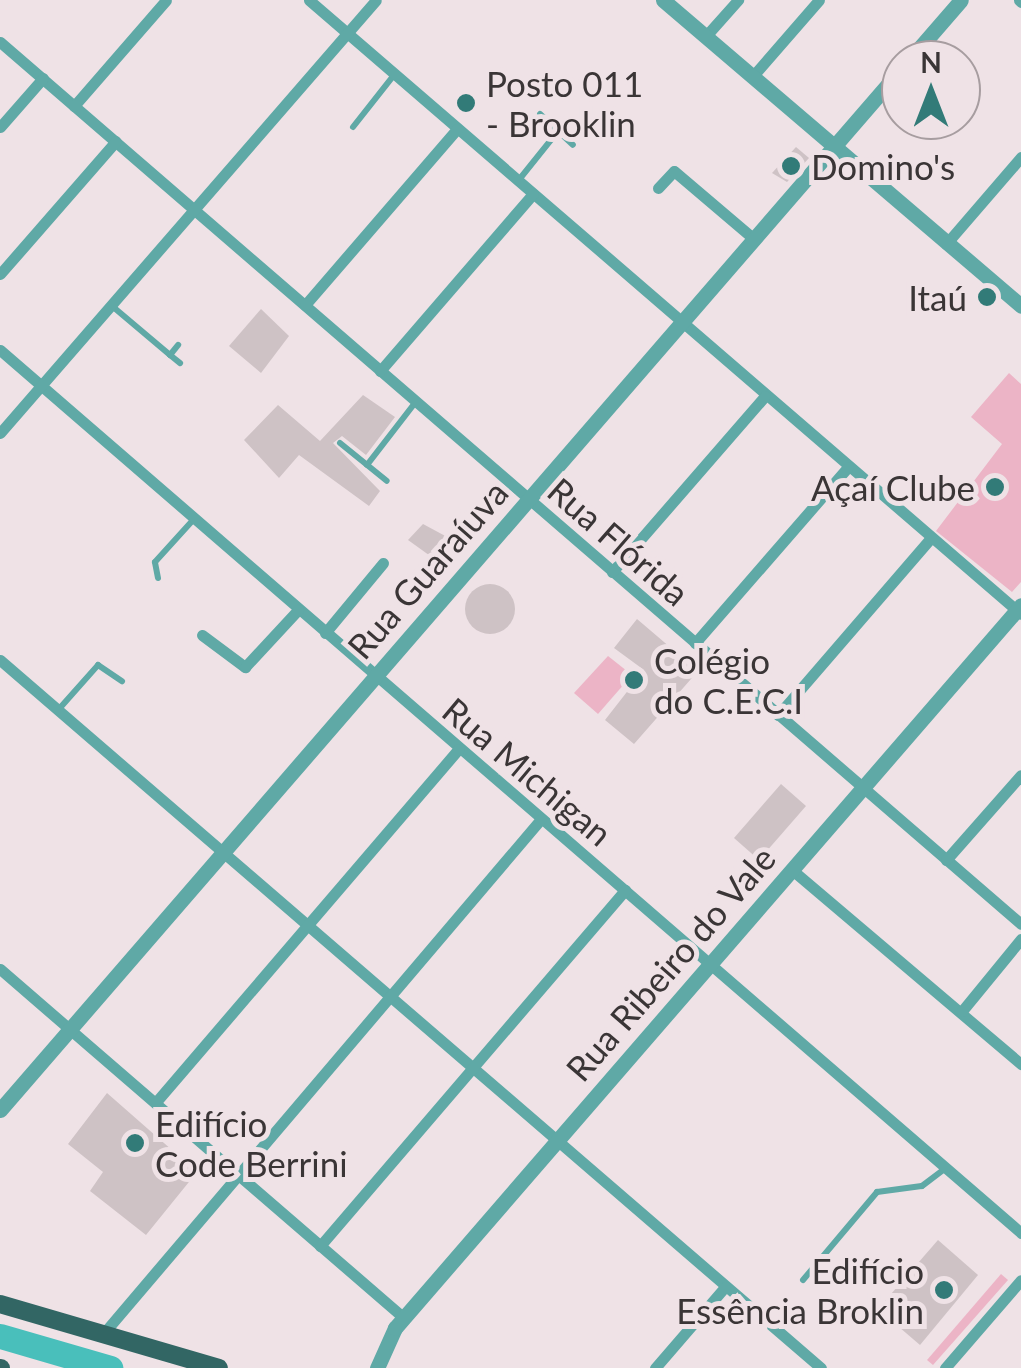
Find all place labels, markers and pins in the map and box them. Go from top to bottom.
place label: Posto 011 - Brooklin [486,62,643,144]
marker: Posto 011 - Brooklin [455,92,477,114]
place label: Domino's [811,145,955,187]
marker: Domino's [780,155,802,177]
place label: Itaú [908,276,967,318]
marker: Itaú [976,286,998,308]
place label: Açaí Clube [811,466,975,508]
marker: Açaí Clube [984,476,1006,498]
place label: Colégio do C.E.C.I [654,639,803,721]
marker: Colégio do C.E.C.I [623,669,645,691]
place label: Edifício Code Berrini [155,1102,348,1184]
marker: Edifício Code Berrini [124,1132,146,1154]
place label: Edifício Essência Broklin [676,1249,924,1331]
marker: Edifício Essência Broklin [933,1279,955,1301]

